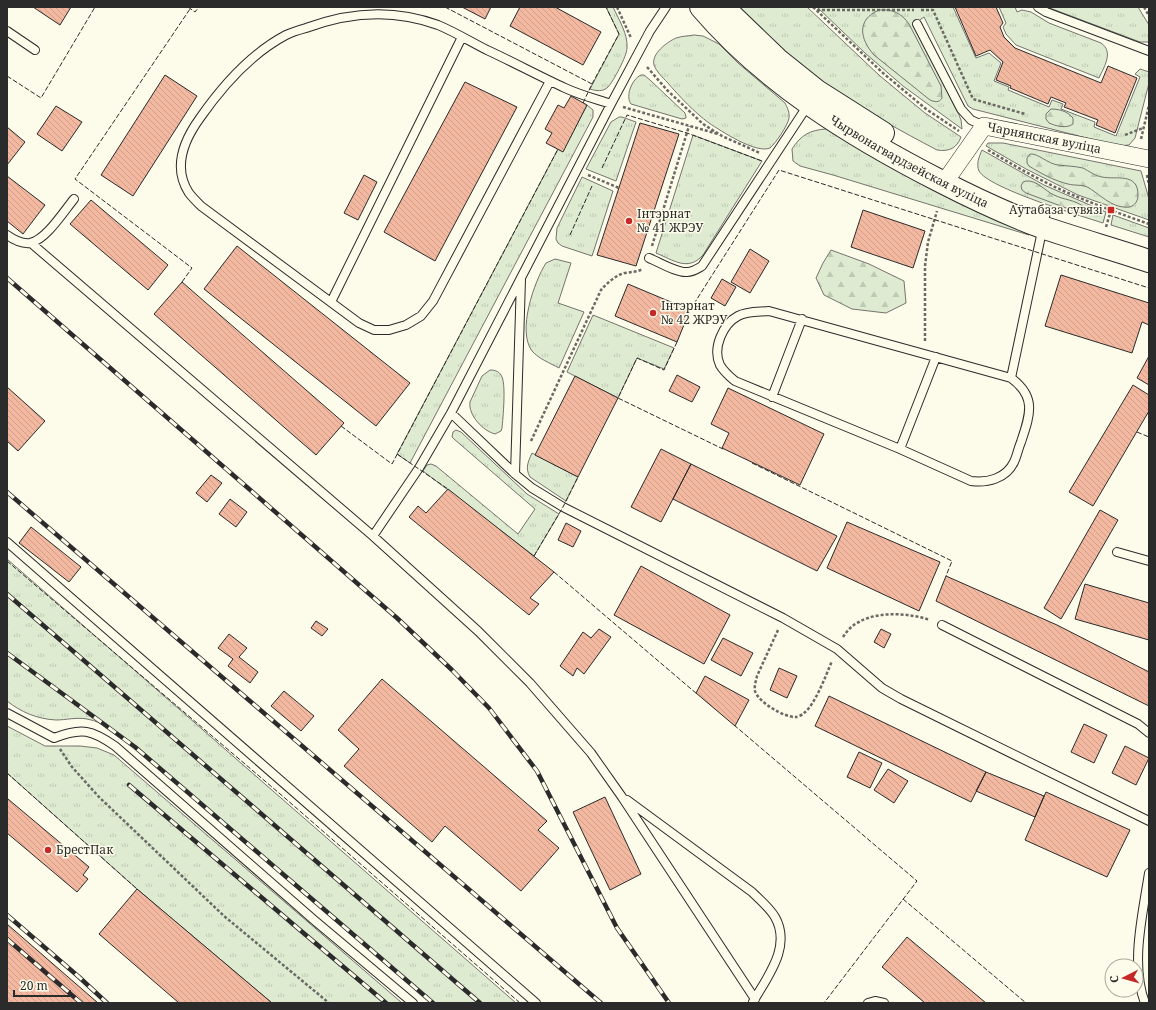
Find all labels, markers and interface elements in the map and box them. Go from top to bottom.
street label: Чырвонагвардзейская вуліца [826,111,992,212]
street label: Чарнянская вуліца [986,118,1103,157]
place label: Аўтабаза сувязі [1009,201,1103,218]
place label: Інтэрнат № 41 ЖРЭУ [637,205,704,236]
marker: Аўтабаза сувязі [1106,205,1116,215]
marker: Інтэрнат № 41 ЖРЭУ [624,216,634,226]
place label: Інтэрнат № 42 ЖРЭУ [661,297,728,328]
marker: Інтэрнат № 42 ЖРЭУ [648,308,658,318]
place label: БрестПак [56,841,114,858]
marker: БрестПак [43,845,53,855]
north arrow [1104,958,1144,998]
scale bar [14,972,70,998]
text: С [1106,975,1121,983]
text: 20 m [20,977,48,994]

